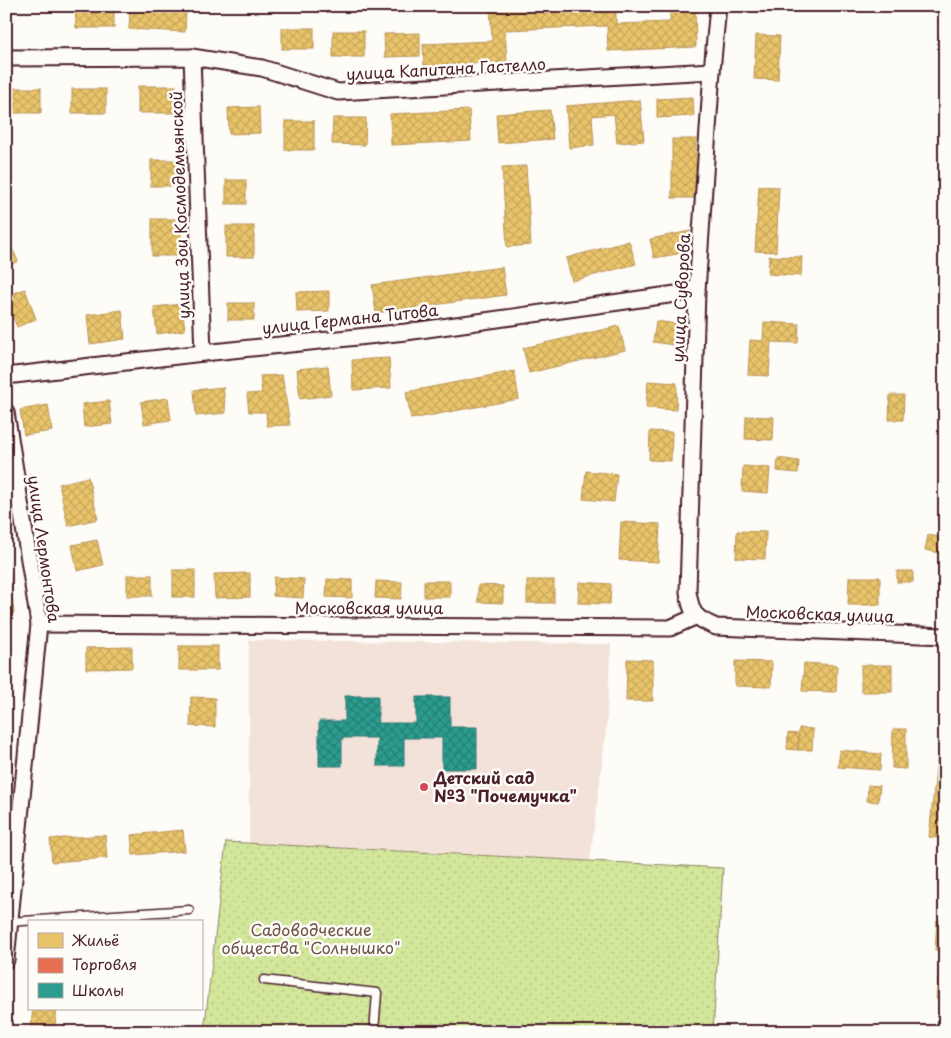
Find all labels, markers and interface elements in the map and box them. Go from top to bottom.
street label: улица Капитана Гастелло [345,51,547,85]
street label: улица Зои Космодемьянской [163,91,195,319]
street label: улица Суворова [665,233,695,363]
street label: улица Германа Титова [261,297,439,339]
street label: улица Лермонтова [23,474,67,624]
street label: Московская улица [295,595,443,619]
street label: Московская улица [745,598,895,628]
place label: Детский сад №3 "Почемучка" [433,765,577,807]
marker: Детский сад №3 "Почемучка" [418,781,430,793]
park label: Садоводческие общества "Солнышко" [221,917,401,959]
legend [28,920,202,1010]
text: Жильё [71,928,119,951]
text: Торговля [72,952,137,975]
text: Школы [72,978,124,1001]

